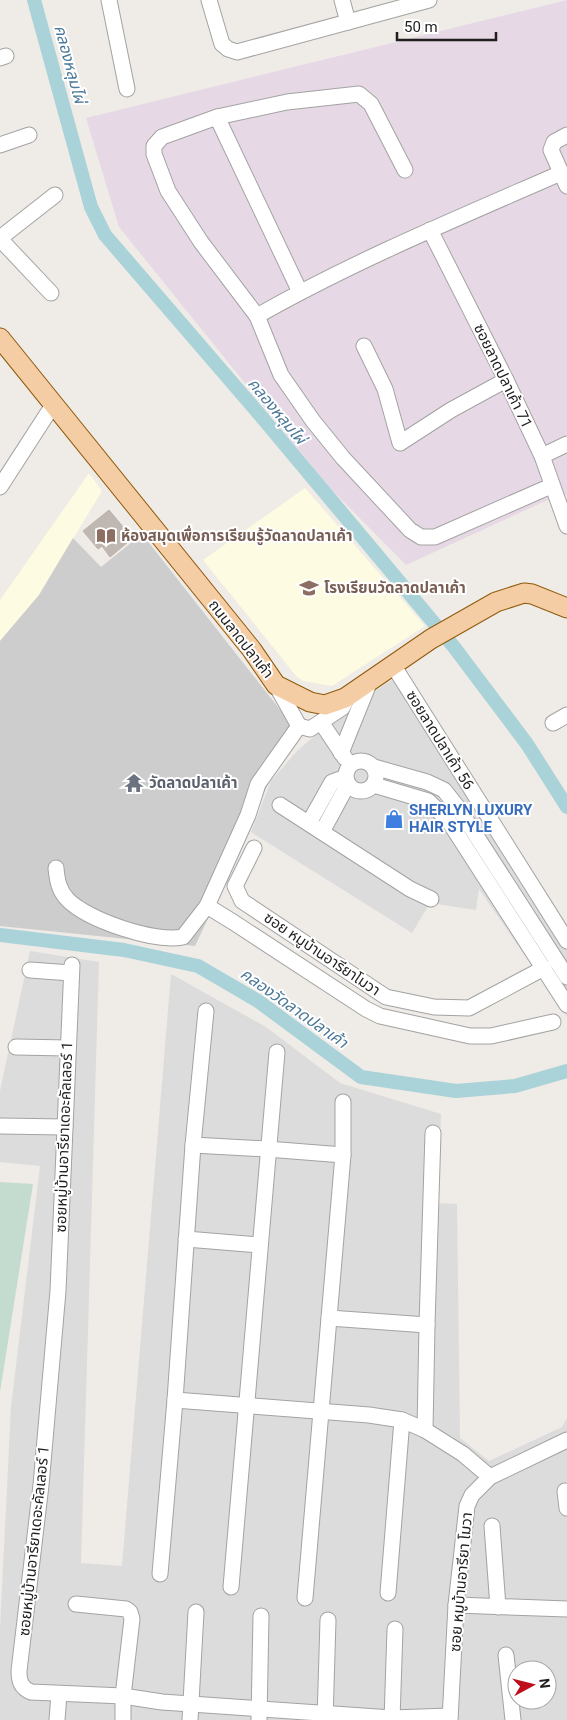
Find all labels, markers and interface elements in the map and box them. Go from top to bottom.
scale bar [397,10,496,42]
text: 50 m [404,18,438,36]
water label: คลองหลุมไผ่ [49,23,90,107]
street label: ซอยลาดปลาเค้า 71 [470,321,536,431]
water label: คลองหลุมไผ่ [243,374,311,450]
library icon: ห้องสมุดเพื่อการเรียนรู้วัดลาดปลาเค้า [95,525,117,547]
place label: ห้องสมุดเพื่อการเรียนรู้วัดลาดปลาเค้า [121,525,352,546]
school or university icon: โรงเรียนวัดลาดปลาเค้า [298,577,320,599]
place label: โรงเรียนวัดลาดปลาเค้า [324,579,466,597]
street label: ถนนลาดปลาเค้า [205,596,277,682]
street label: ซอยลาดปลาเค้า 56 [402,687,478,793]
temple icon: วัดลาดปลาเค้า [123,772,145,794]
place label: วัดลาดปลาเค้า [149,774,237,792]
place label: SHERLYN LUXURY HAIR STYLE [409,801,533,836]
shop icon: SHERLYN LUXURY HAIR STYLE [383,808,405,830]
street label: ซอย หมูบ้านอารียาโมวา [260,908,384,1000]
water label: คลองวัดลาดปลาเค้า [237,964,352,1053]
street label: ซอยหมู่บ้านอารียาเดอะคัลเลอร์ 1 [52,1041,76,1233]
street label: ซอยหมู่บ้านอารียาเดอะคัลเลอร์ 1 [15,1445,53,1637]
street label: ซอย หมูบ้านอารียา โมวา [446,1511,476,1653]
north arrow [507,1660,557,1710]
text: N [536,1678,553,1689]

